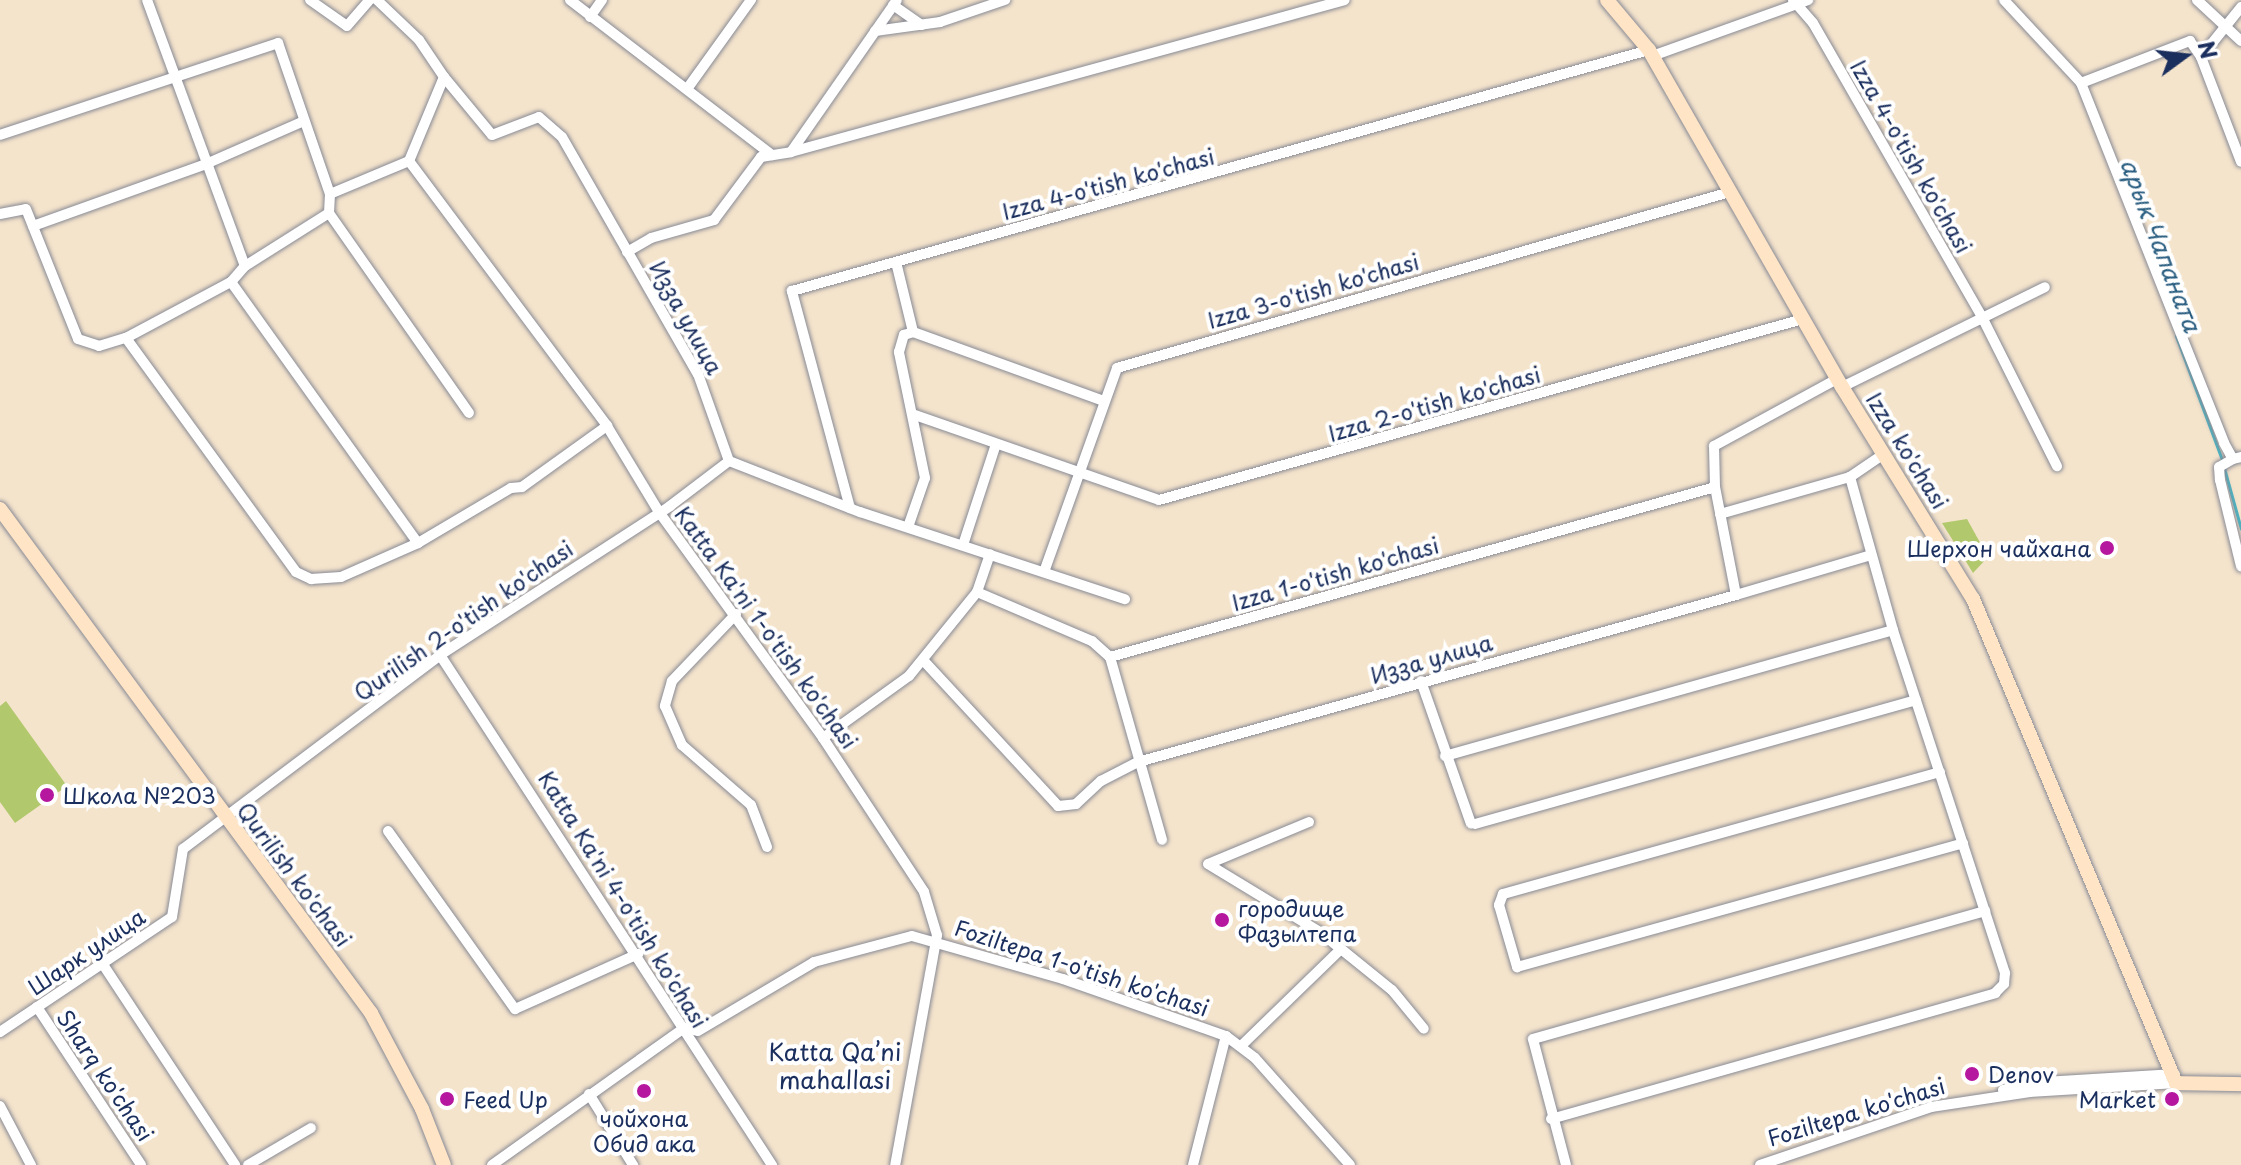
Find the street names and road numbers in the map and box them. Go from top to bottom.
street label: Izza 4-o'tish ko'chasi [1846,55,1978,257]
street label: Izza 4-o'tish ko'chasi [999,142,1217,224]
street label: Izza 3-o'tish ko'chasi [1204,247,1422,333]
street label: Изза улица [645,255,729,379]
street label: Izza 2-o'tish ko'chasi [1325,360,1543,446]
street label: Izza ko'chasi [1862,387,1954,513]
street label: Katta Ka'ni 1-o'tish ko'chasi [671,501,863,753]
street label: Izza 1-o'tish ko'chasi [1229,531,1441,615]
street label: Qurilish 2-o'tish ko'chasi [349,535,577,705]
street label: Изза улица [1367,628,1495,688]
street label: Katta Ka'ni 4-o'tish ko'chasi [534,767,714,1031]
street label: Qurilish ko'chasi [232,797,358,951]
street label: Шарк улица [22,902,150,1000]
street label: Foziltepa 1-o'tish ko'chasi [951,913,1213,1021]
street label: Sharq ko'chasi [52,1004,160,1146]
street label: Foziltepa ko'chasi [1764,1071,1948,1151]

